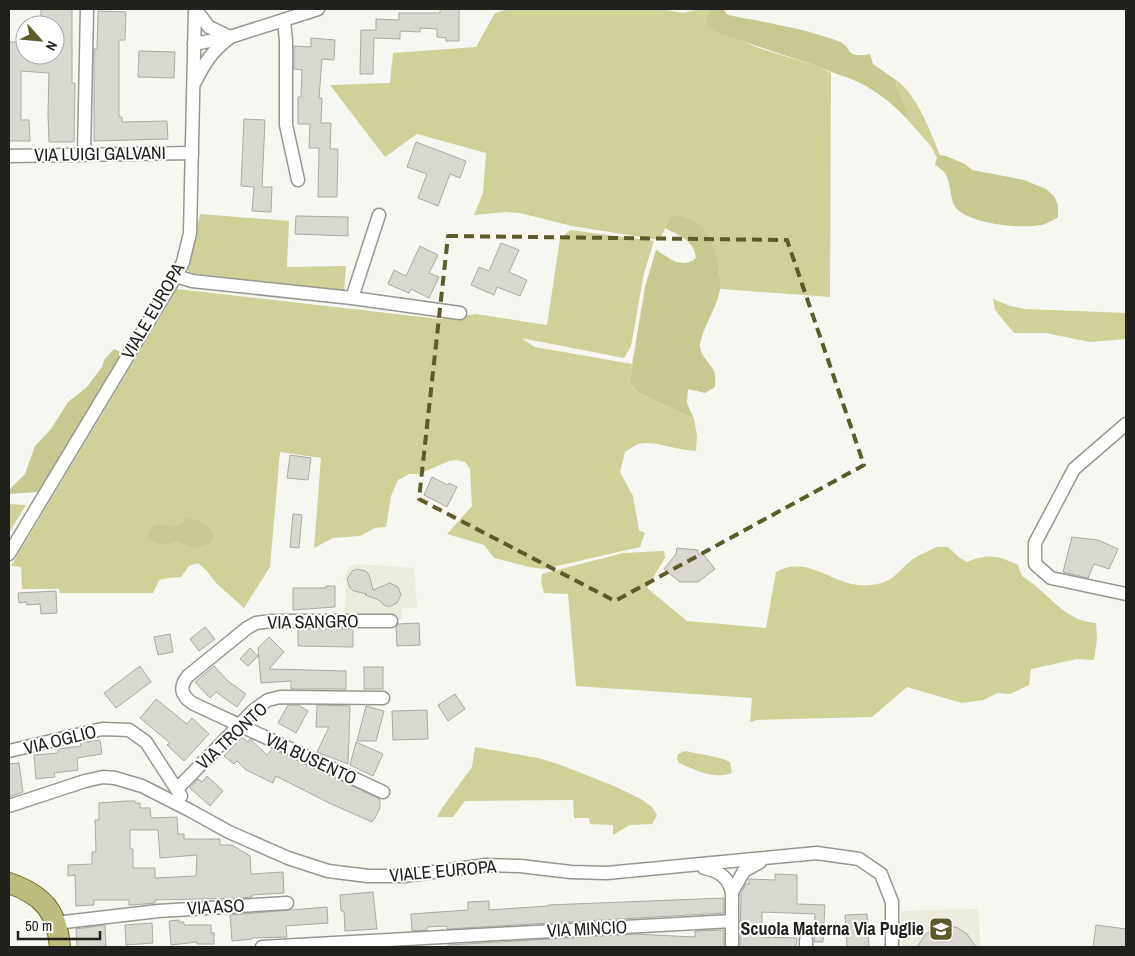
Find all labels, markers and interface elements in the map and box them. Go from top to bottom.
north arrow [15,15,65,65]
text: N [42,38,61,54]
street label: VIA LUIGI GALVANI [34,140,166,167]
street label: VIALE EUROPA [115,258,190,363]
street label: VIA SANGRO [267,608,359,635]
street label: VIA TRONTO [191,696,273,775]
street label: VIA OGLIO [21,718,99,761]
street label: VIA BUSENTO [261,726,361,791]
street label: VIALE EUROPA [388,853,498,888]
street label: VIA ASO [187,893,245,920]
scale bar [18,908,100,940]
street label: VIA MINCIO [546,914,628,943]
text: 50 m [25,915,52,936]
place label: Scuola Materna Via Puglie [740,916,924,941]
school or university icon: Scuola Materna Via Puglie [928,916,954,942]

